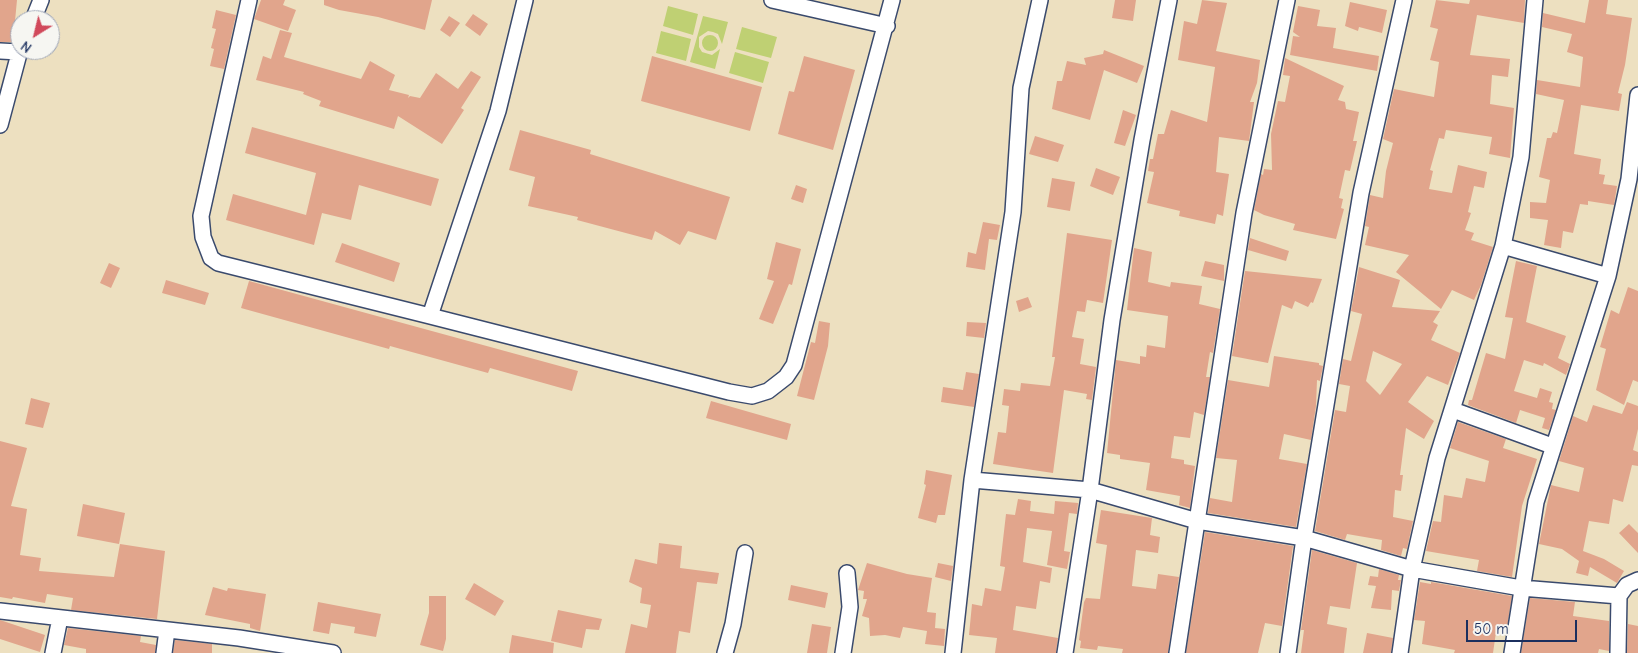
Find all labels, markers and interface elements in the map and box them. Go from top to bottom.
north arrow [10,10,60,60]
text: N [18,37,35,56]
scale bar [1468,610,1579,642]
text: 50 m [1474,620,1509,638]

